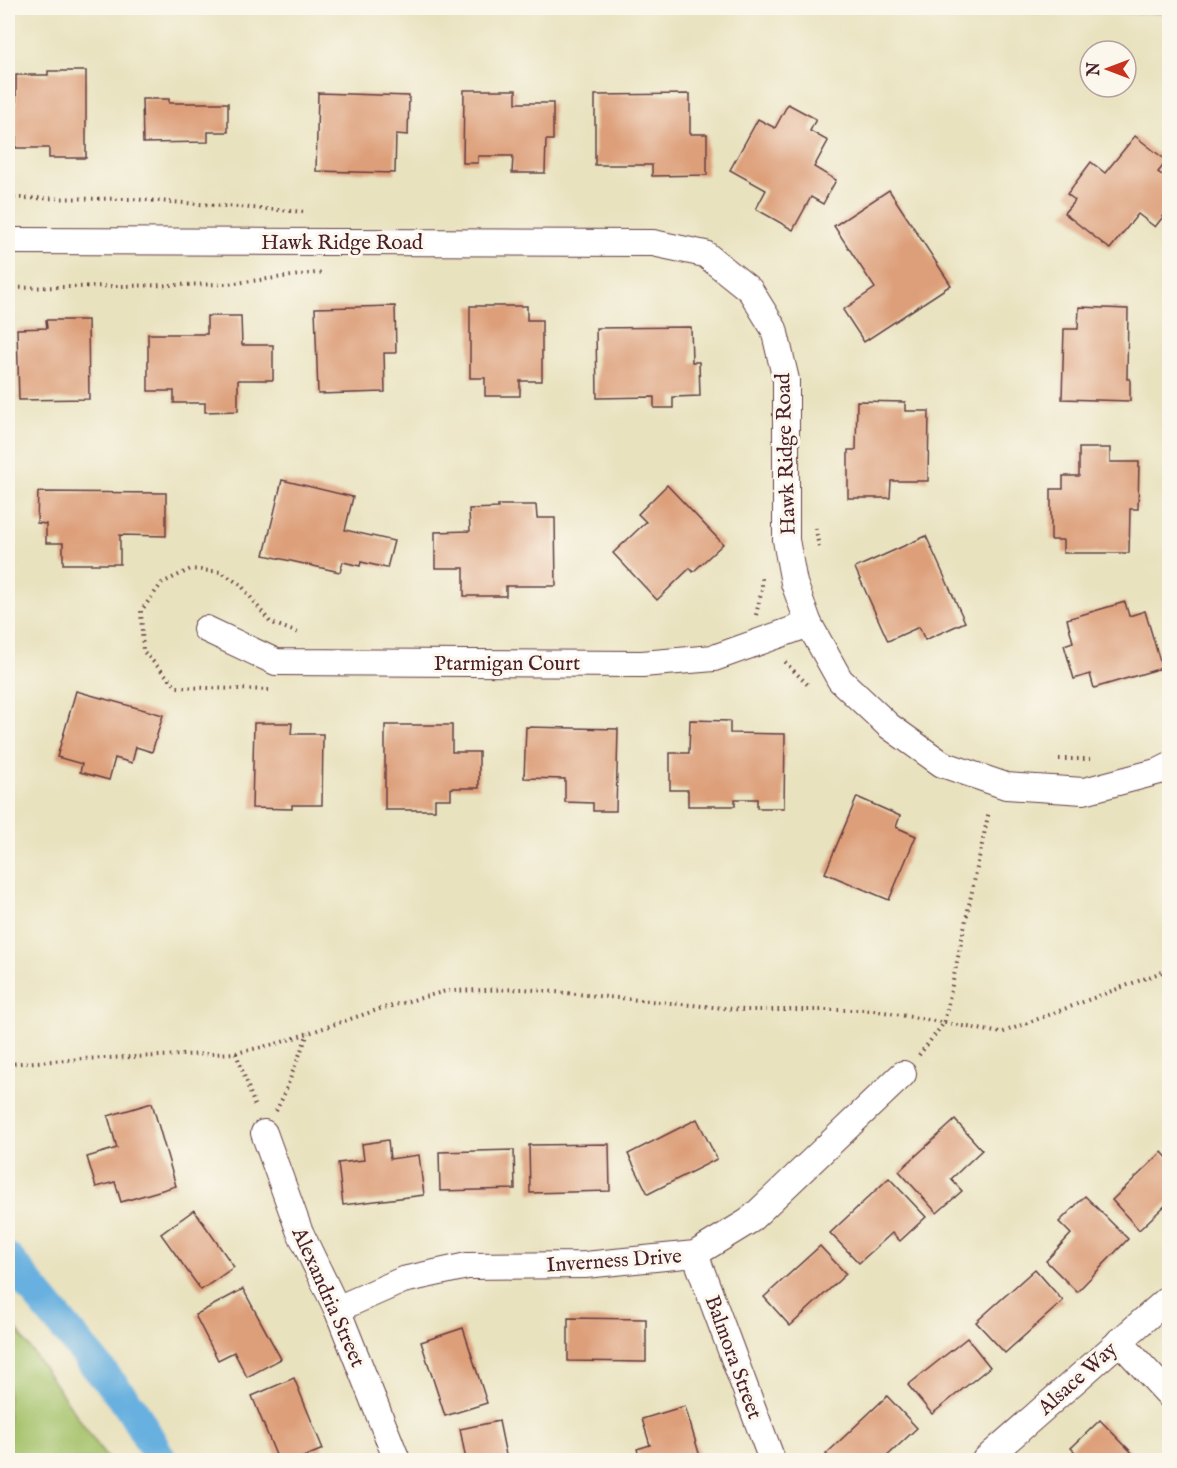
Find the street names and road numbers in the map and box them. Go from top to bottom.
street label: Hawk Ridge Road [261,230,424,257]
street label: Hawk Ridge Road [770,372,803,535]
street label: Ptarmigan Court [434,651,580,678]
street label: Alexandria Street [284,1223,371,1372]
street label: Inverness Drive [546,1243,683,1280]
street label: Balmora Street [698,1292,767,1423]
street label: Alsace Way [1032,1336,1124,1422]

